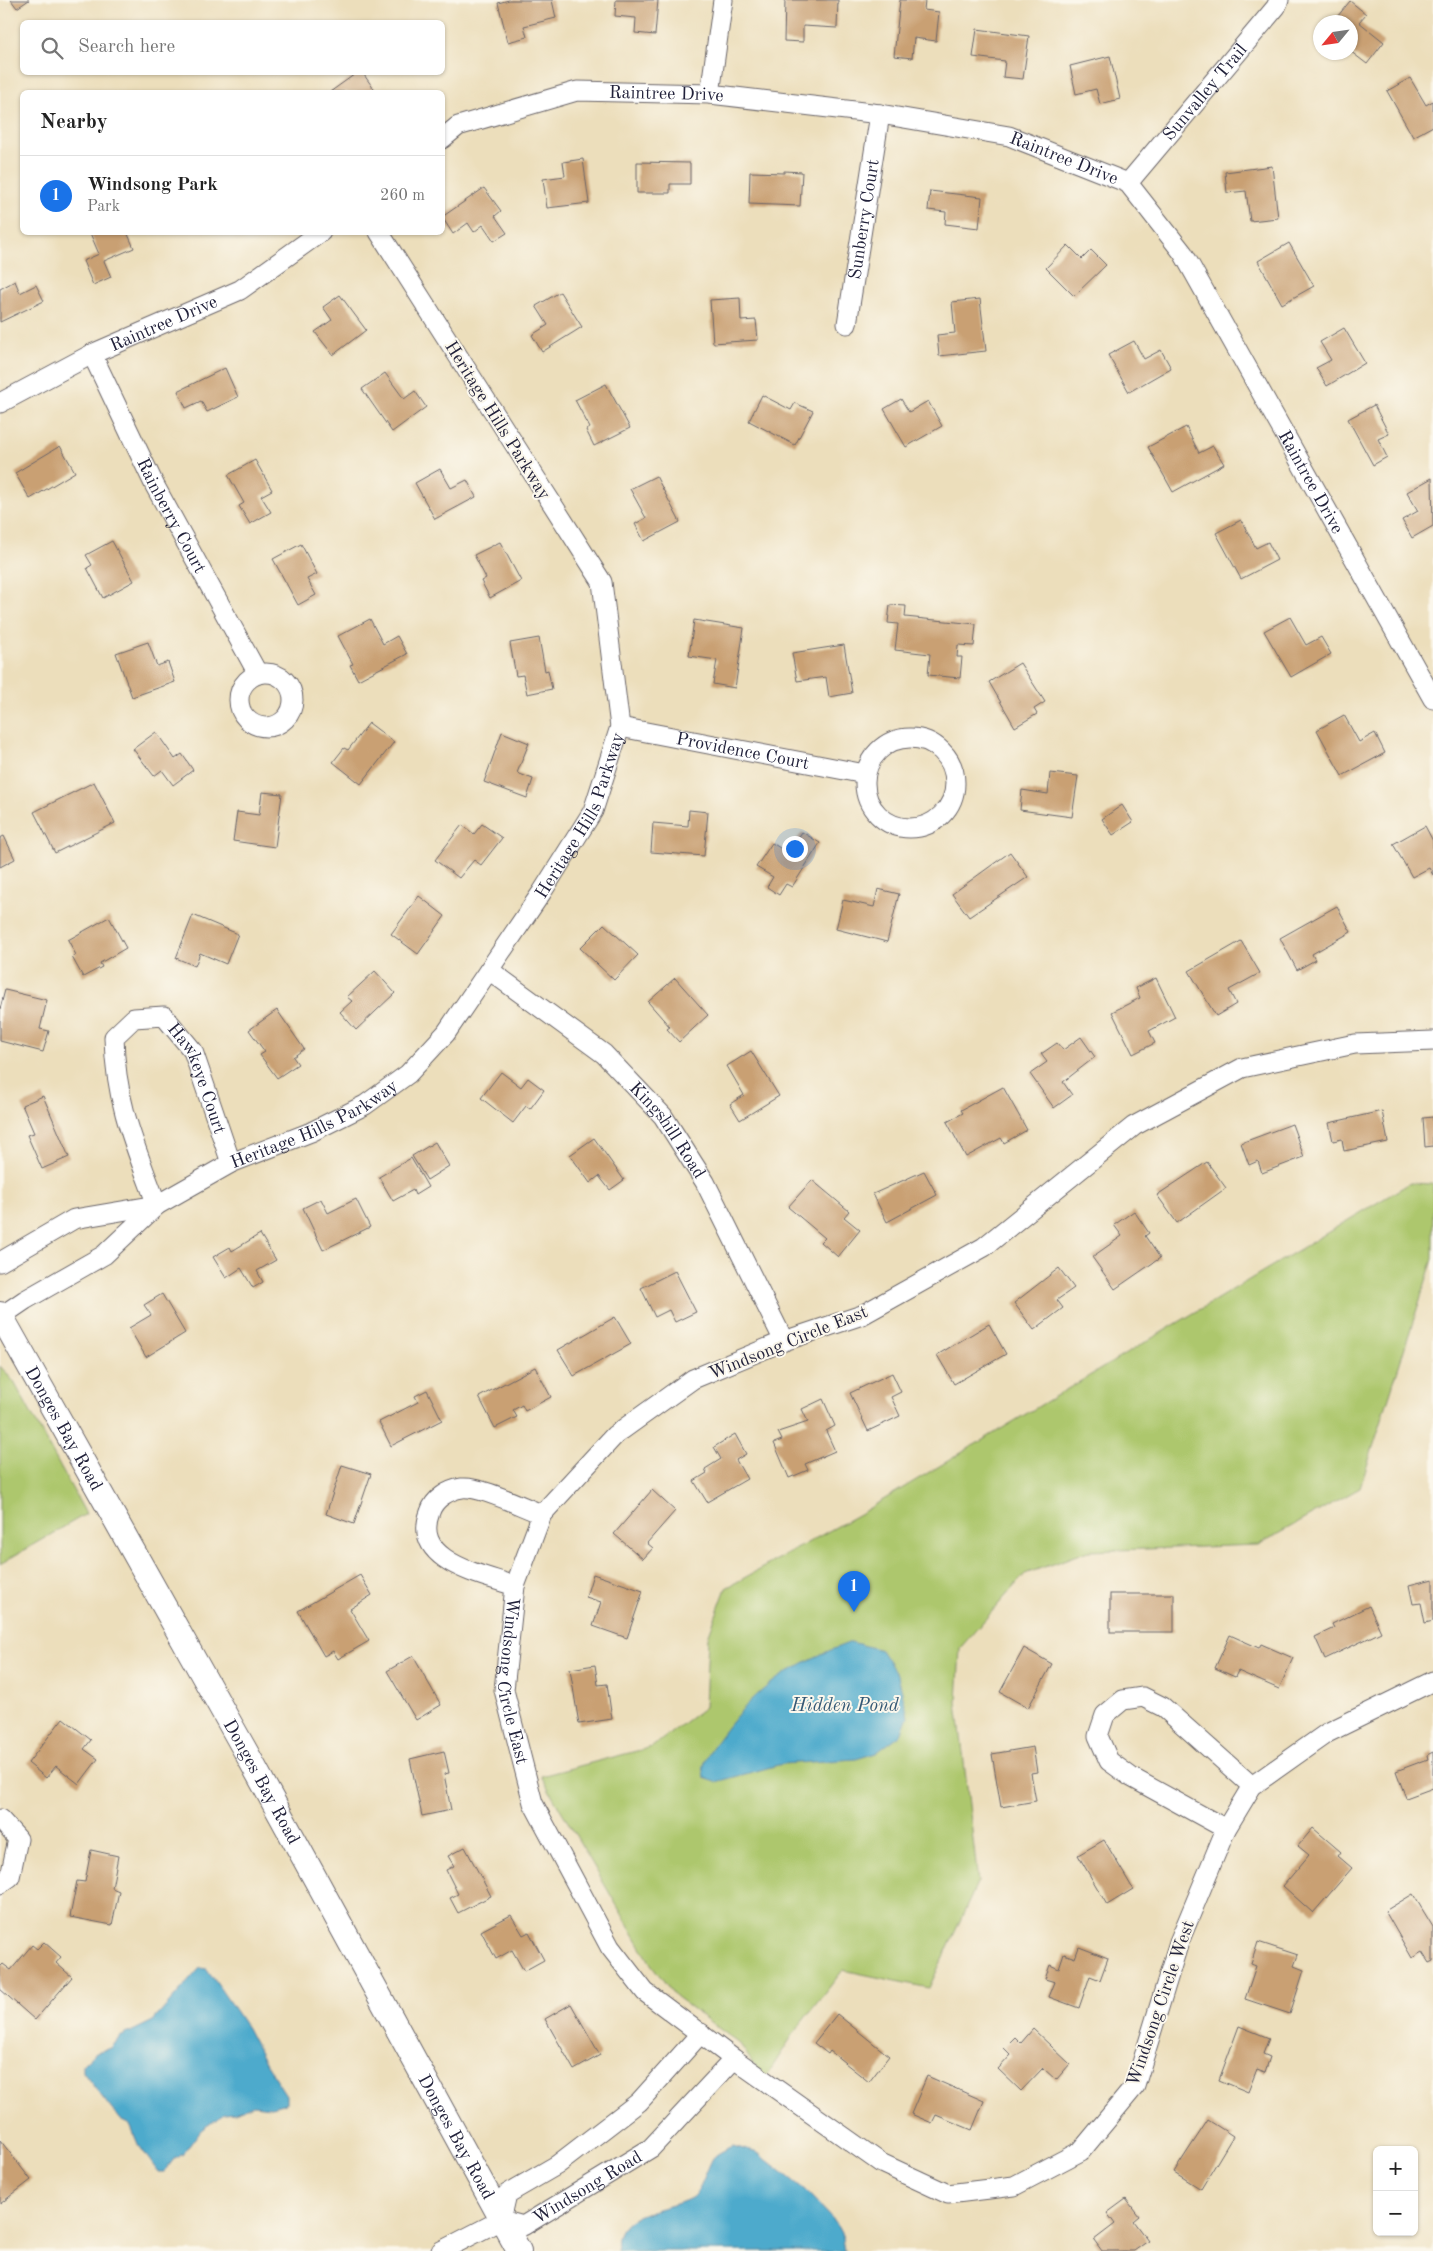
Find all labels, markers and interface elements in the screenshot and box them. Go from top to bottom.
north arrow [1313,15,1358,60]
search box [20,20,445,75]
icon: search [38,34,66,62]
text: Search here [78,38,175,57]
street label: Sunvalley Trail [1160,41,1251,144]
street label: Raintree Drive [609,84,725,106]
text: Nearby [40,112,108,133]
street label: Raintree Drive [1007,129,1121,188]
street label: Sunberry Court [846,158,883,281]
text: Windsong Park [87,176,218,195]
text: 1 [51,188,61,204]
text: 260 m [380,188,425,204]
text: Park [87,199,120,215]
street label: Raintree Drive [107,293,220,355]
street label: Heritage Hills Parkway [441,338,554,503]
street label: Raintree Drive [1274,428,1346,537]
street label: Rainberry Court [133,455,209,576]
street label: Heritage Hills Parkway [532,730,628,902]
street label: Providence Court [674,730,811,773]
your location [782,836,808,862]
street label: Hawkeye Court [164,1020,228,1136]
street label: Heritage Hills Parkway [228,1076,402,1172]
street label: Kingshill Road [626,1079,708,1182]
street label: Windsong Circle East [706,1303,870,1383]
street label: Donges Bay Road [21,1364,105,1494]
pin: 1 [838,1571,870,1612]
street label: Windsong Circle East [494,1596,531,1766]
water label: Hidden Pond [790,1697,900,1716]
street label: Donges Bay Road [220,1717,303,1847]
street label: Windsong Circle West [1124,1918,1198,2088]
street label: Donges Bay Road [414,2072,497,2203]
map controls [1373,2146,1418,2236]
button: + [1373,2146,1418,2191]
street label: Windsong Road [530,2148,645,2228]
button: − [1373,2191,1418,2236]

